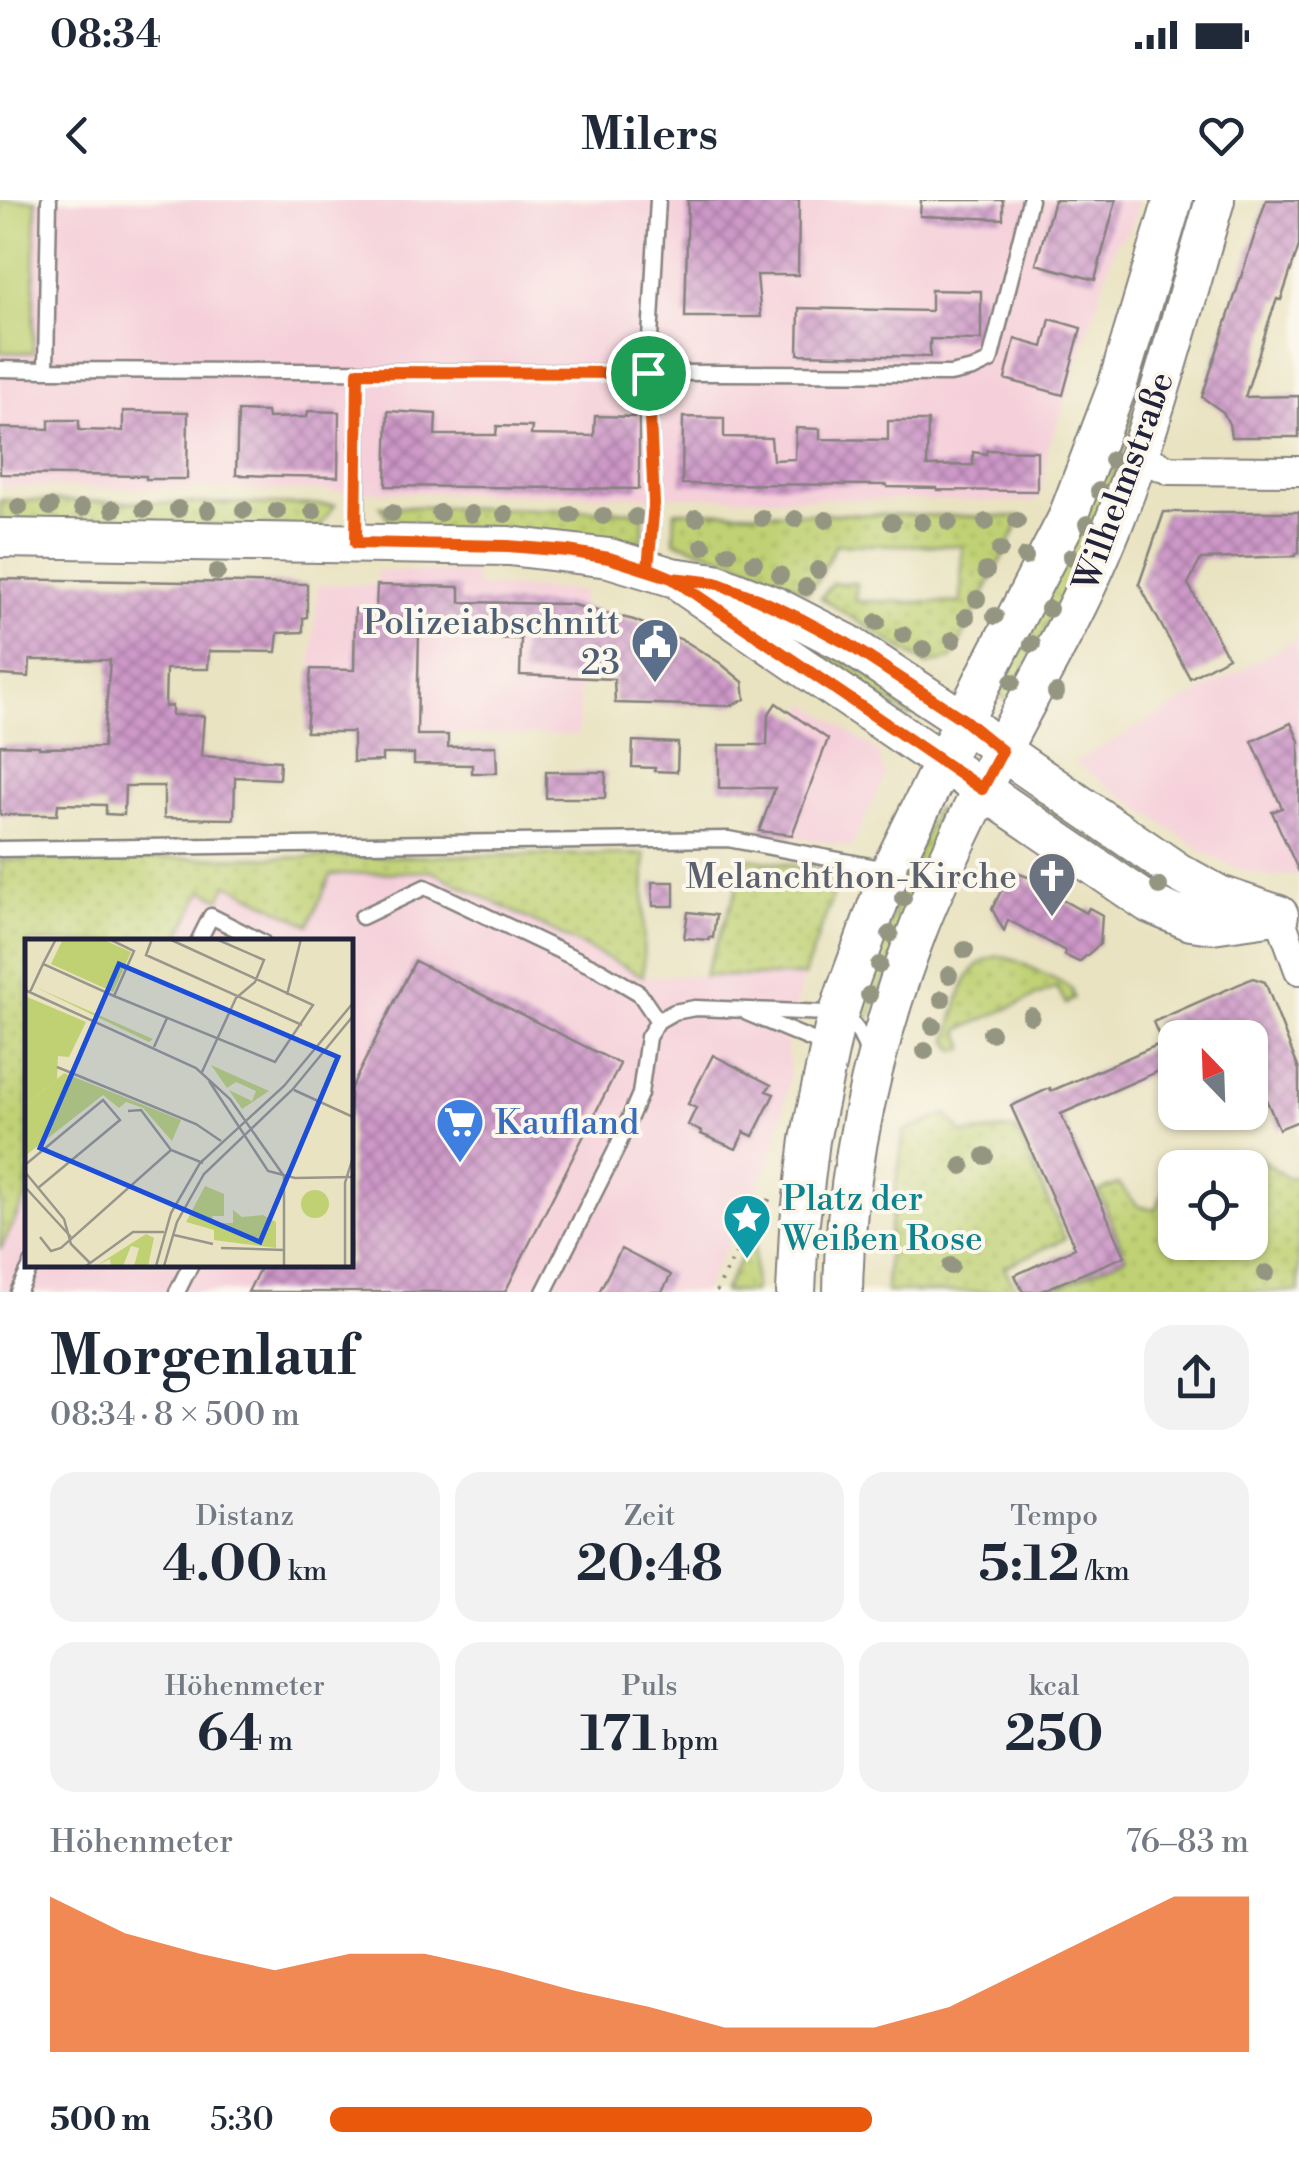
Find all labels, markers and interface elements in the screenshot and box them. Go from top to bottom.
text: 08:34 [50,12,161,59]
text: Milers [581,107,718,164]
icon: back [50,108,105,163]
icon: heart [1194,108,1249,163]
pin [606,331,691,416]
icon: arrive [621,346,676,401]
street label: Wilhelmstraße [1065,366,1184,598]
place label: Polizeiabschnitt 23 [363,602,620,685]
public building icon: Polizeiabschnitt 23 [629,616,681,684]
church icon: Melanchthon-Kirche [1026,850,1078,918]
place label: Melanchthon-Kirche [685,856,1017,899]
inset map [25,939,352,1267]
north arrow [1158,1020,1268,1130]
map controls [1158,1020,1268,1260]
supermarket icon: Kaufland [434,1096,486,1164]
place label: Kaufland [495,1102,639,1145]
button: locate [1158,1150,1268,1260]
place label: Platz der Weißen Rose [781,1178,983,1261]
place icon: Platz der Weißen Rose [721,1192,773,1260]
text: Morgenlauf [50,1323,356,1392]
button: share [1144,1325,1249,1430]
text: 08:34 · 8 × 500 m [50,1395,300,1435]
text: Distanz [196,1499,294,1534]
text: Zeit [624,1499,675,1534]
text: Tempo [1010,1499,1098,1534]
text: 4.00 [162,1534,282,1596]
text: 20:48 [576,1534,723,1596]
text: 5:12 [979,1534,1080,1596]
text: km [282,1554,327,1589]
text: /km [1080,1554,1130,1589]
text: Höhenmeter [165,1669,325,1704]
text: Puls [622,1669,677,1704]
text: kcal [1029,1669,1080,1704]
text: 64 [197,1704,263,1766]
text: 171 [580,1704,656,1766]
text: 250 [1005,1704,1103,1766]
text: m [263,1724,293,1759]
text: bpm [656,1724,719,1759]
text: Höhenmeter [50,1822,233,1862]
text: 76–83 m [1125,1822,1249,1862]
text: 500 m [50,2100,151,2140]
text: 5:30 [210,2100,274,2140]

